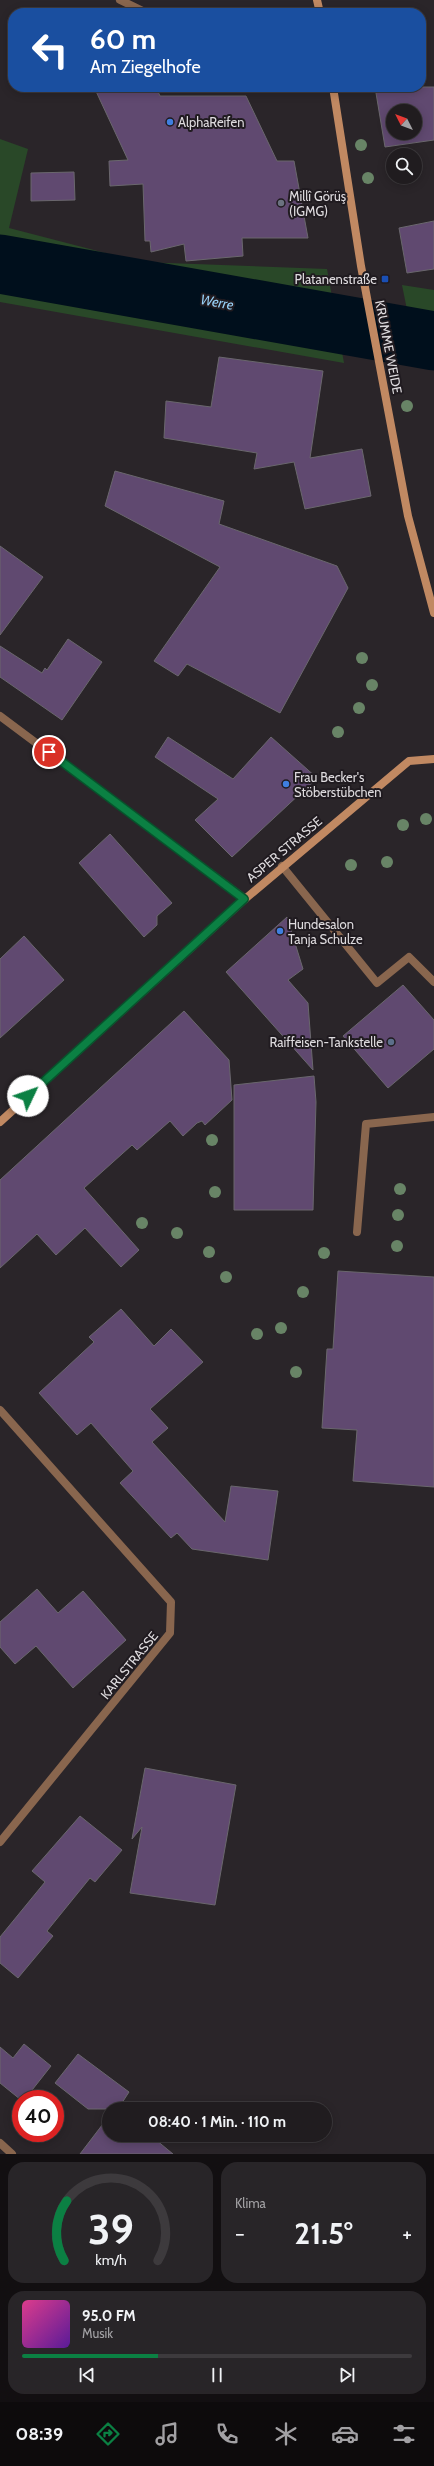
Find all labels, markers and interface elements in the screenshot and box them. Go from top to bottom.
text: 60 m [90,22,156,56]
icon: left [24,24,76,76]
text: Am Ziegelhofe [90,56,201,78]
north arrow [386,104,422,140]
map controls [386,104,422,184]
place label: AlphaReifen [178,114,244,130]
marker: AlphaReifen [165,117,175,127]
button: search [386,148,422,184]
place label: Millî Görüş (IGMG) [289,188,347,219]
marker: Millî Görüş (IGMG) [276,198,286,208]
place label: Platanenstraße [295,271,377,287]
marker: Platanenstraße [380,274,390,284]
water label: Werre [199,290,236,314]
street label: KRUMME WEIDE [372,299,406,395]
pin [32,735,66,769]
icon: arrive [38,741,60,763]
place label: Frau Becker's Stöberstübchen [294,769,382,800]
marker: Frau Becker's Stöberstübchen [281,779,291,789]
street label: ASPER STRASSE [243,813,325,885]
place label: Hundesalon Tanja Schulze [288,916,363,948]
marker: Hundesalon Tanja Schulze [275,926,285,936]
place label: Raiffeisen-Tankstelle [269,1034,383,1050]
marker: Raiffeisen-Tankstelle [386,1037,396,1047]
position arrow [7,1075,49,1117]
street label: KARLSTRASSE [97,1628,161,1702]
speed limit sign: 40 [12,2090,64,2142]
text: 08:40 · 1 Min. · 110 m [148,2113,286,2131]
text: Klima [235,2195,266,2211]
text: 39 [88,2203,133,2253]
text: 21.5° [294,2215,353,2252]
text: − [235,2220,245,2247]
text: + [402,2220,412,2247]
text: km/h [95,2250,126,2268]
text: 95.0 FM [82,2307,136,2325]
text: Musik [82,2325,113,2341]
icon: previous [76,2364,98,2386]
icon: pause [206,2364,228,2386]
icon: next [336,2364,358,2386]
icon: directions [94,2420,122,2448]
icon: music [153,2420,181,2448]
icon: phone [213,2420,241,2448]
icon: climate [272,2420,300,2448]
icon: car [331,2420,359,2448]
icon: filters [390,2420,418,2448]
text: 08:39 [16,2423,63,2445]

